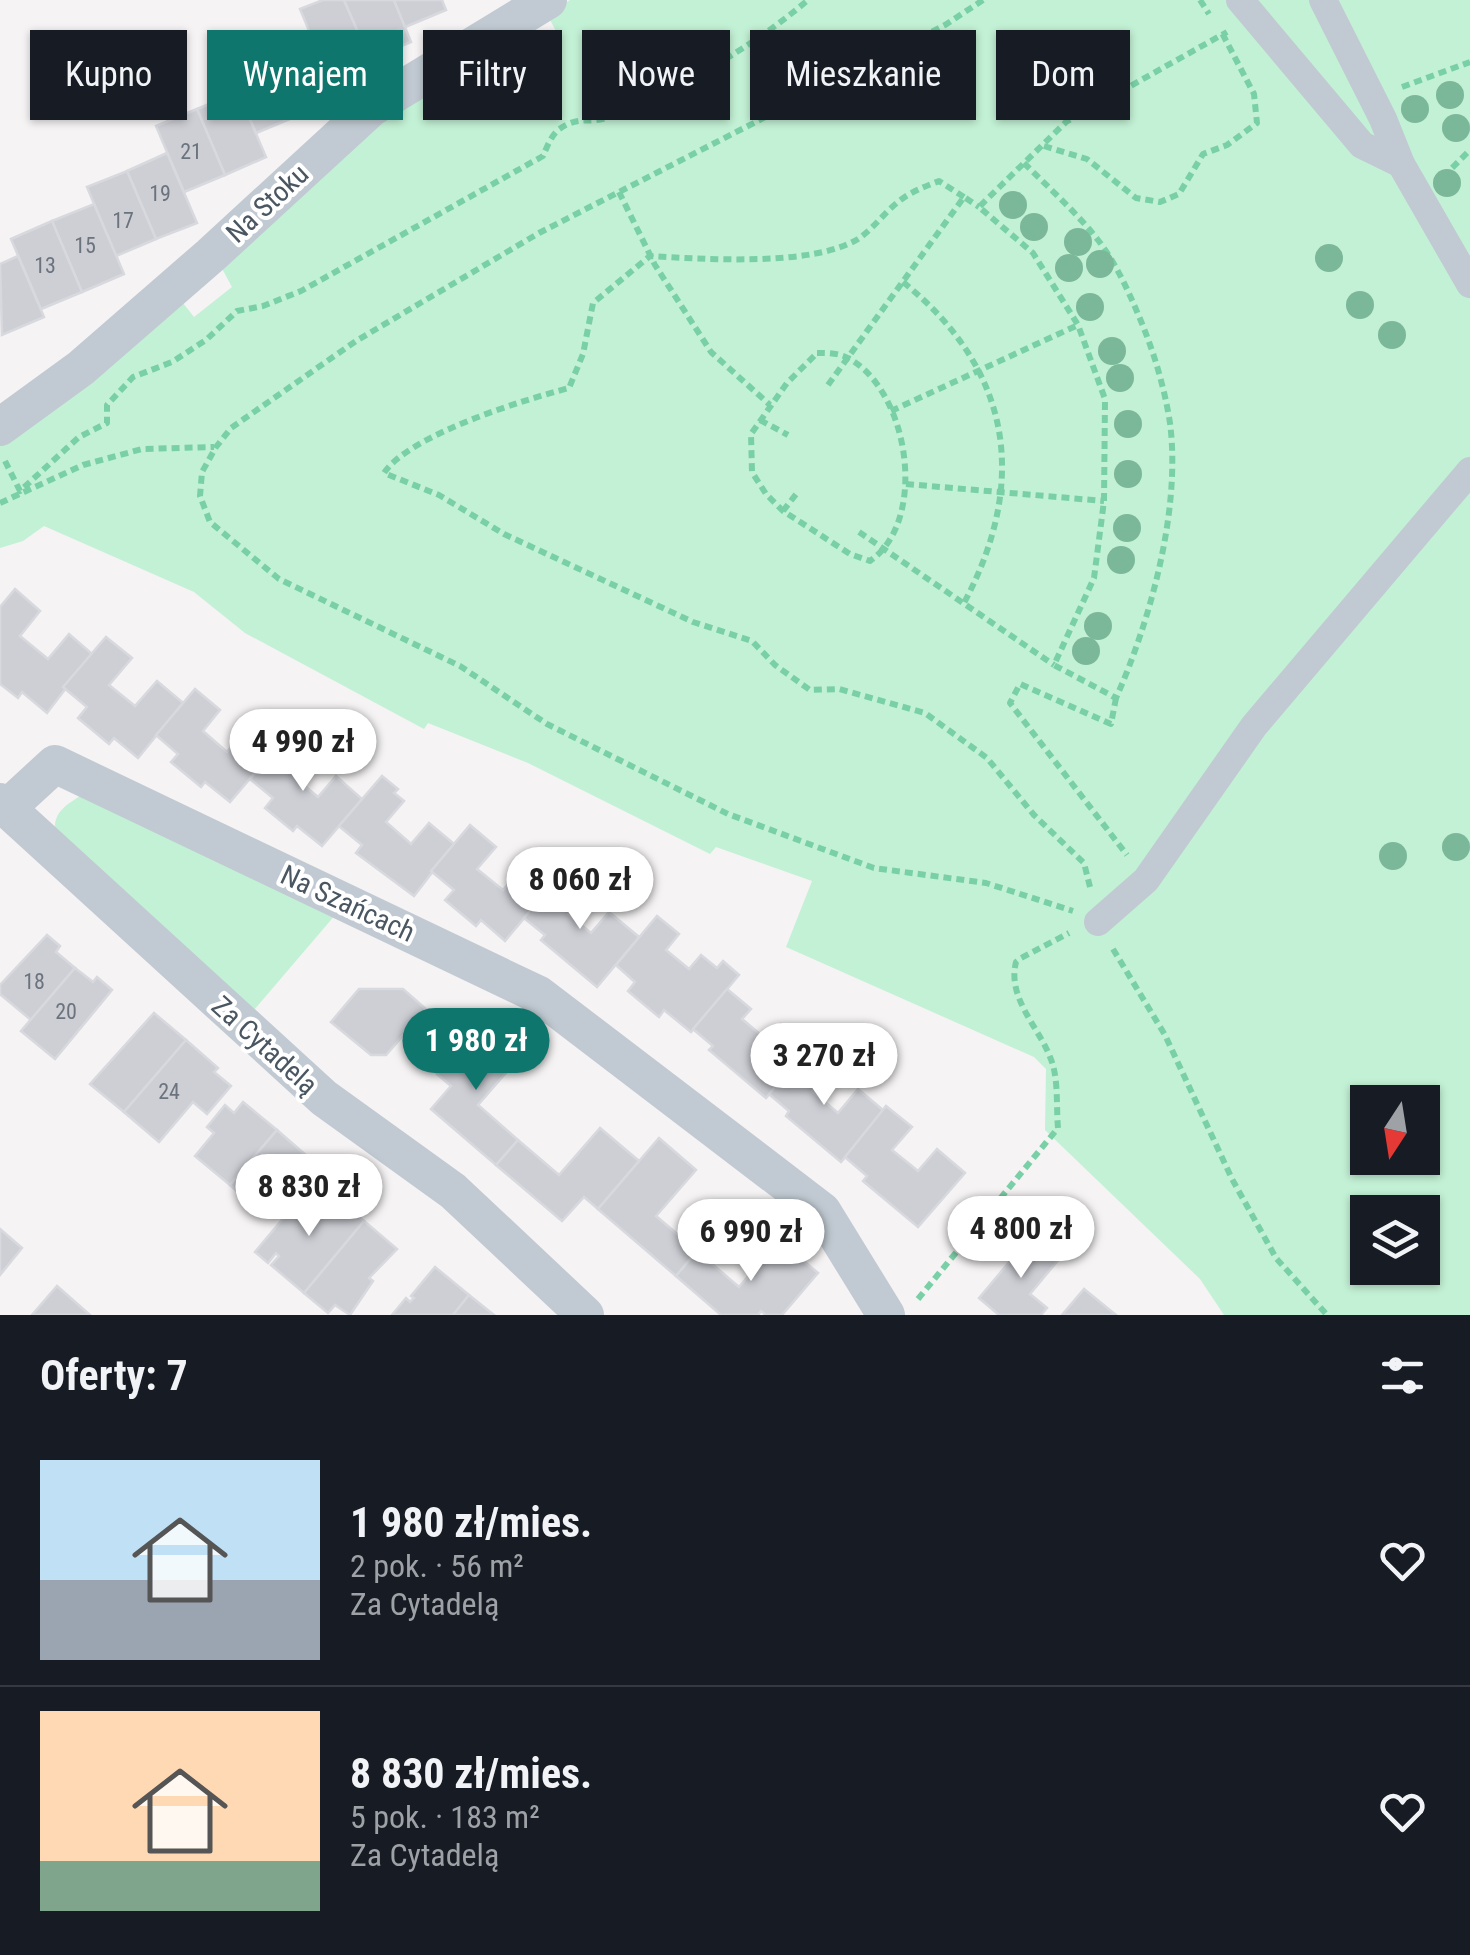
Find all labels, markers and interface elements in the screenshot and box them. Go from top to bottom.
chip: Kupno [30,30,187,120]
chip: Wynajem [207,30,403,120]
chip: Filtry [423,30,562,120]
chip: Nowe [582,30,730,120]
chip: Mieszkanie [750,30,976,120]
chip: Dom [996,30,1130,120]
house number: 21 [180,139,202,164]
street label: Na Stoku [220,157,315,250]
house number: 19 [149,181,171,206]
house number: 17 [112,208,134,233]
house number: 15 [74,233,96,258]
house number: 13 [34,253,56,278]
pin: 4 990 zł [200,709,406,794]
text: 4 990 zł [251,722,355,760]
pin: 8 060 zł [477,847,683,932]
street label: Na Szańcach [276,858,420,949]
text: 8 060 zł [528,860,632,898]
house number: 18 [23,969,45,994]
street label: Za Cytadelą [205,989,324,1101]
house number: 20 [55,999,77,1024]
pin: 1 980 zł [373,1008,579,1093]
text: 1 980 zł [424,1021,528,1059]
pin: 3 270 zł [721,1023,927,1108]
text: 3 270 zł [772,1036,876,1074]
house number: 24 [158,1079,180,1104]
north arrow [1350,1085,1440,1175]
map controls [1350,1085,1440,1285]
pin: 8 830 zł [206,1154,412,1239]
text: 8 830 zł [257,1167,361,1205]
button: layers [1350,1195,1440,1285]
pin: 4 800 zł [918,1196,1124,1281]
pin: 6 990 zł [648,1199,854,1284]
text: 4 800 zł [969,1209,1073,1247]
text: 6 990 zł [699,1212,803,1250]
icon: filters [1375,1348,1430,1403]
text: Oferty: 7 [40,1351,188,1400]
text: 1 980 zł/mies. [350,1498,592,1547]
icon: home [120,1500,240,1620]
icon: heart [1375,1533,1430,1588]
text: 2 pok. · 56 m² [350,1547,524,1585]
text: Za Cytadelą [350,1585,499,1623]
text: 8 830 zł/mies. [350,1749,592,1798]
icon: home [120,1751,240,1871]
icon: heart [1375,1784,1430,1839]
text: 5 pok. · 183 m² [350,1798,540,1836]
text: Za Cytadelą [350,1836,499,1874]

